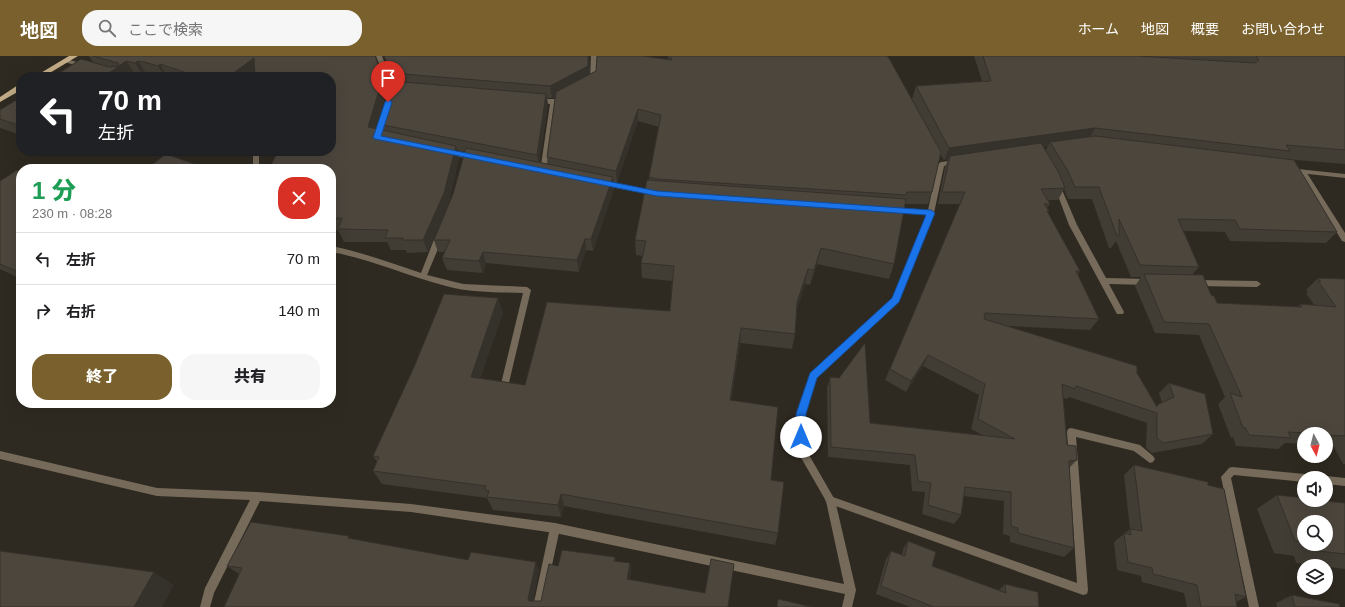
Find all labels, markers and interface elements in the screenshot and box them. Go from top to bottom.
search box [82,10,362,46]
icon: search [96,17,118,39]
text: 地図 [20,20,58,41]
text: ここで検索 [128,21,203,38]
text: ホーム [1077,21,1119,37]
text: 地図 [1141,21,1169,37]
text: 概要 [1191,21,1219,37]
text: お問い合わせ [1241,21,1325,37]
pin [371,61,405,102]
icon: arrive [377,67,399,89]
text: 70 m [98,85,162,116]
icon: left [32,88,84,140]
text: 左折 [98,123,134,143]
text: 1 分 [32,177,76,204]
button: close [278,177,320,219]
text: 230 m · 08:28 [32,206,112,221]
icon: left [32,248,54,270]
text: 70 m [287,250,320,267]
text: 左折 [66,251,96,268]
icon: right [32,300,54,322]
text: 140 m [278,302,320,319]
text: 右折 [66,303,96,320]
button: 終了 [32,354,172,400]
button: 共有 [180,354,320,400]
position arrow [780,416,822,458]
north arrow [1297,427,1333,463]
map controls [1297,427,1333,595]
button: sound [1297,471,1333,507]
button: search [1297,515,1333,551]
button: layers [1297,559,1333,595]

